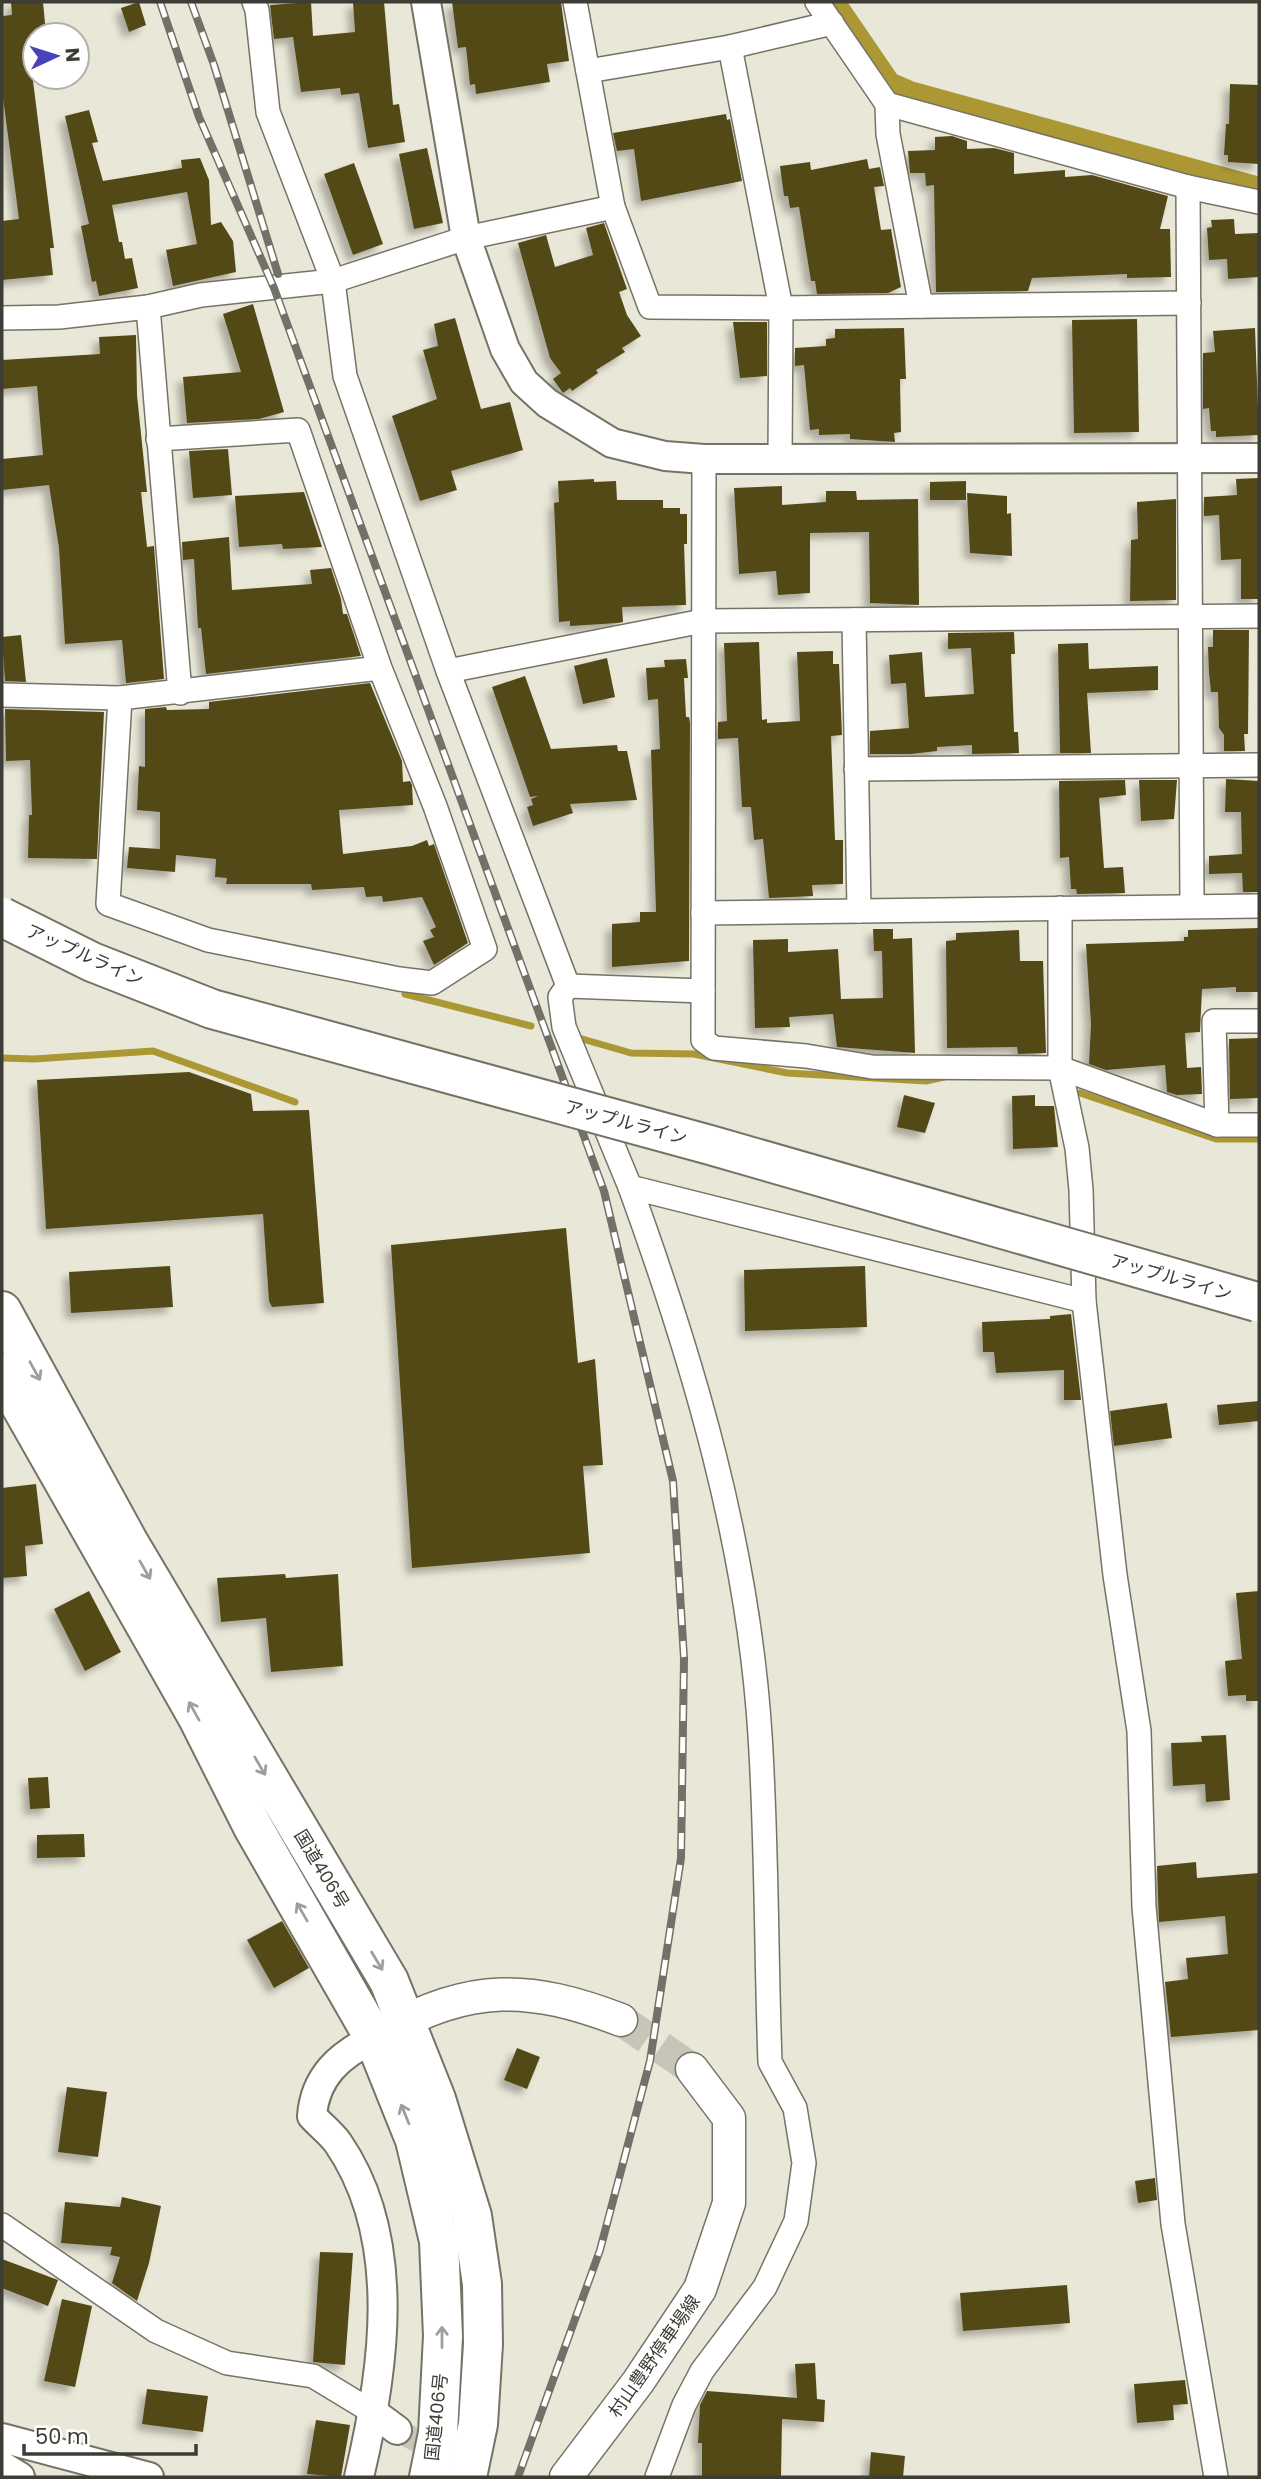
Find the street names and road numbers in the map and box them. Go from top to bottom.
street label: アップルライン [22,918,148,992]
street label: アップルライン [562,1094,690,1150]
street label: アップルライン [1107,1248,1235,1306]
street label: 国道406号 [289,1825,355,1913]
street label: 村山豊野停車場線 [602,2290,706,2422]
street label: 国道406号 [419,2372,453,2462]

